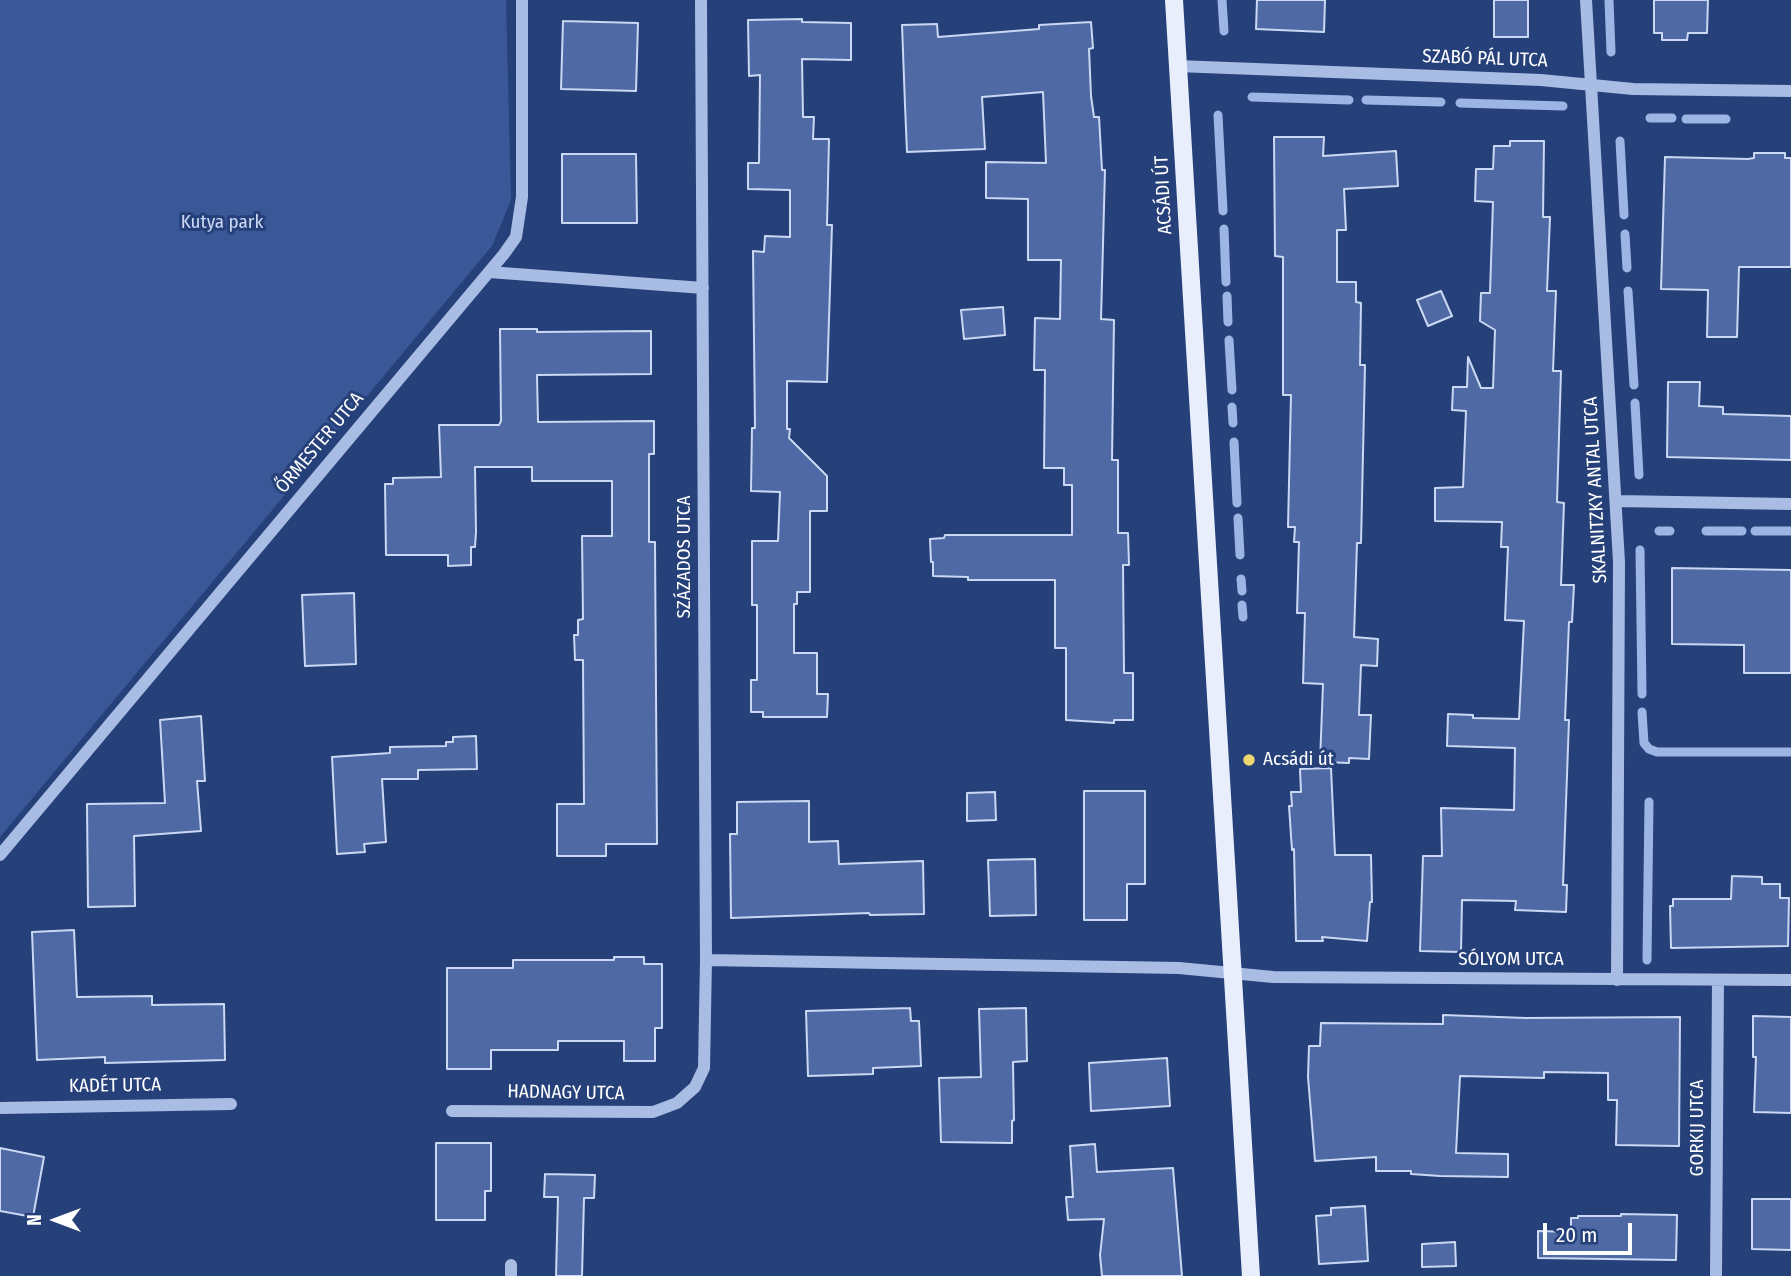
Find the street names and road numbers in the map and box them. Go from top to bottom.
street label: SZABÓ PÁL UTCA [1422,45,1548,73]
street label: ACSÁDI ÚT [1151,155,1177,235]
street label: ŐRMESTER UTCA [271,388,369,498]
street label: SKALNITZKY ANTAL UTCA [1580,396,1612,584]
street label: SZÁZADOS UTCA [674,496,696,618]
street label: SÓLYOM UTCA [1458,949,1564,971]
street label: KADÉT UTCA [69,1074,161,1098]
street label: GORKIJ UTCA [1687,1080,1709,1176]
street label: HADNAGY UTCA [507,1081,625,1105]

